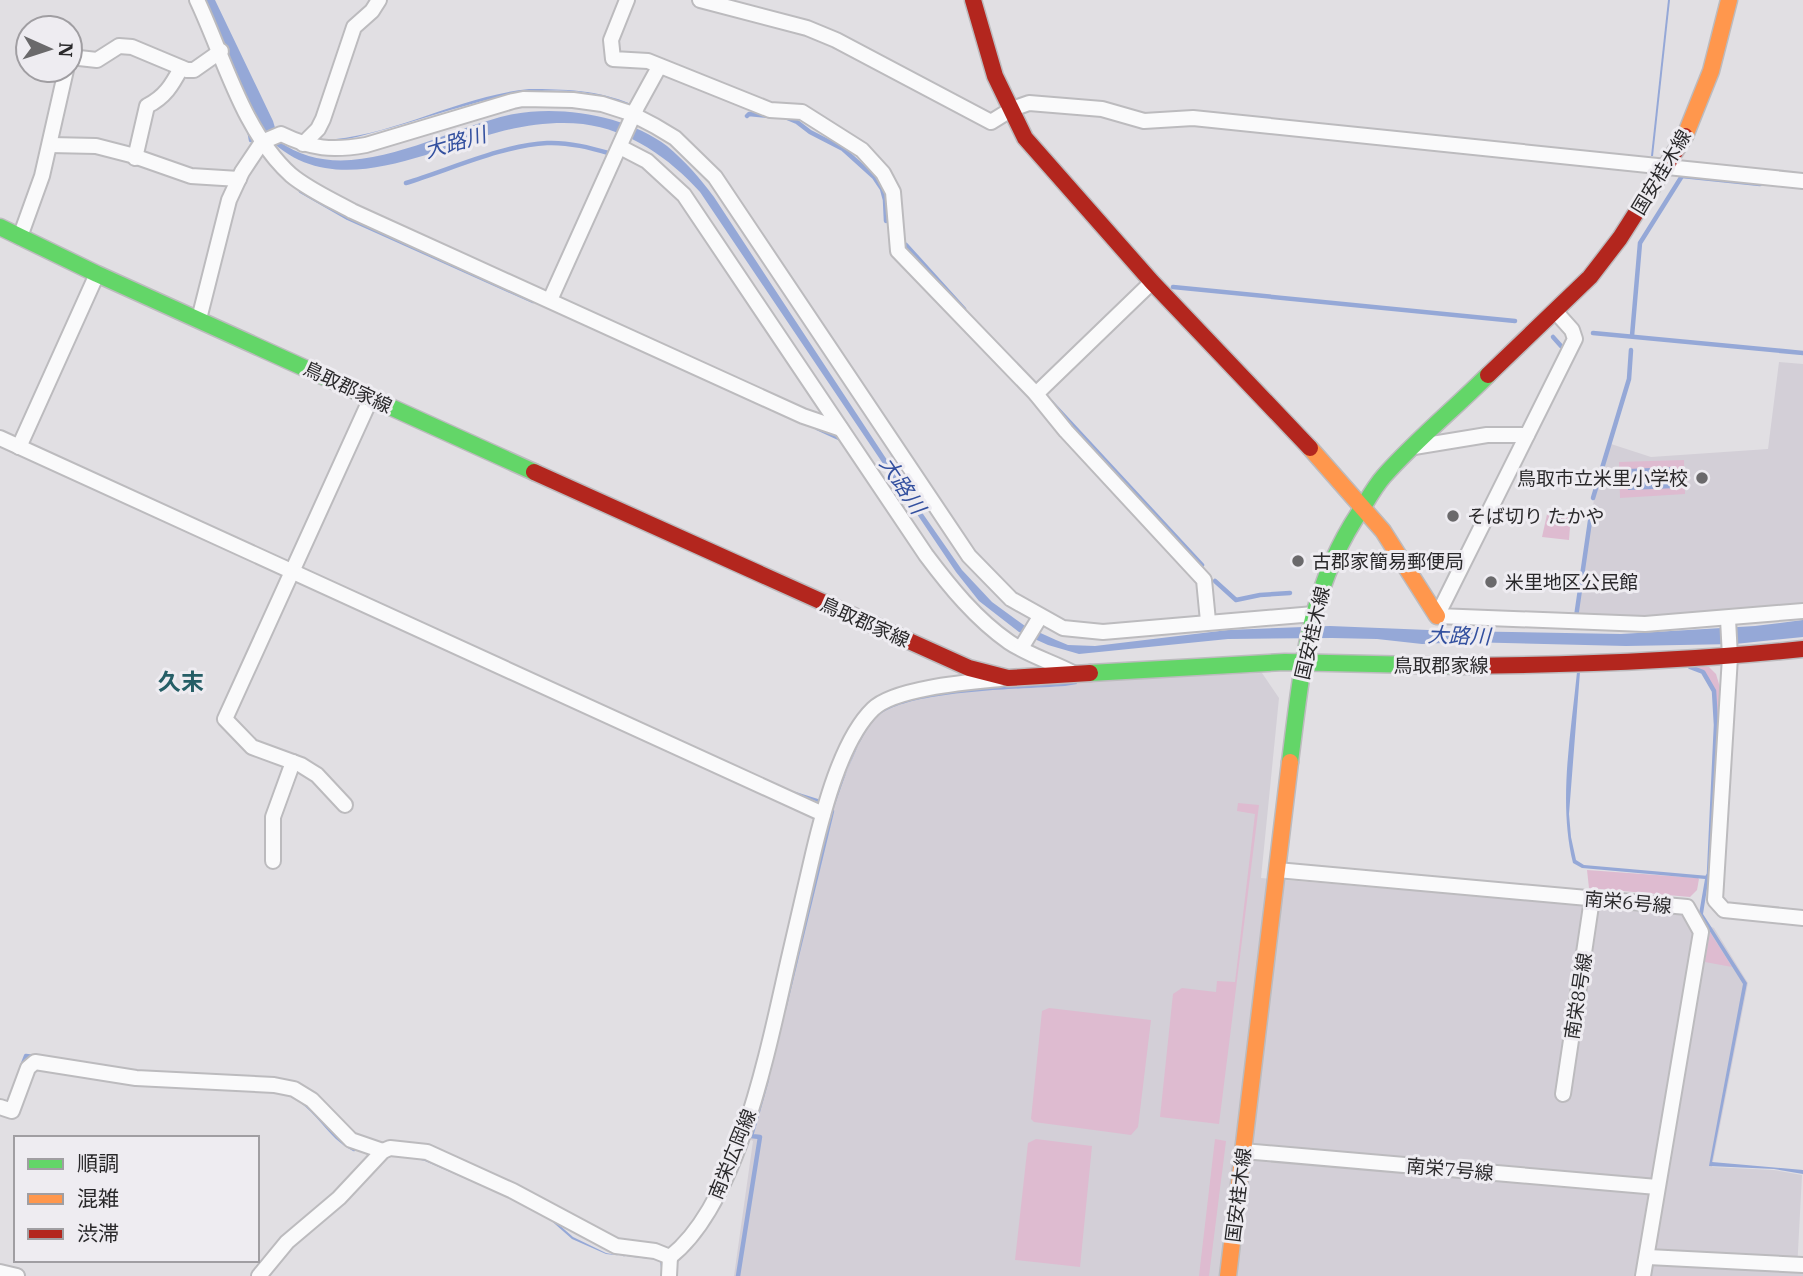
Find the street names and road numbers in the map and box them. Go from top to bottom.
street label: 国安桂木線 [1626,125,1696,219]
street label: 鳥取郡家線 [300,356,396,418]
street label: 国安桂木線 [1290,584,1334,682]
street label: 鳥取郡家線 [817,592,913,652]
street label: 鳥取郡家線 [1393,653,1489,677]
street label: 南栄6号線 [1583,886,1673,918]
street label: 南栄8号線 [1559,951,1597,1041]
street label: 南栄広岡線 [703,1105,761,1203]
street label: 国安桂木線 [1220,1146,1256,1244]
street label: 南栄7号線 [1405,1153,1495,1185]

